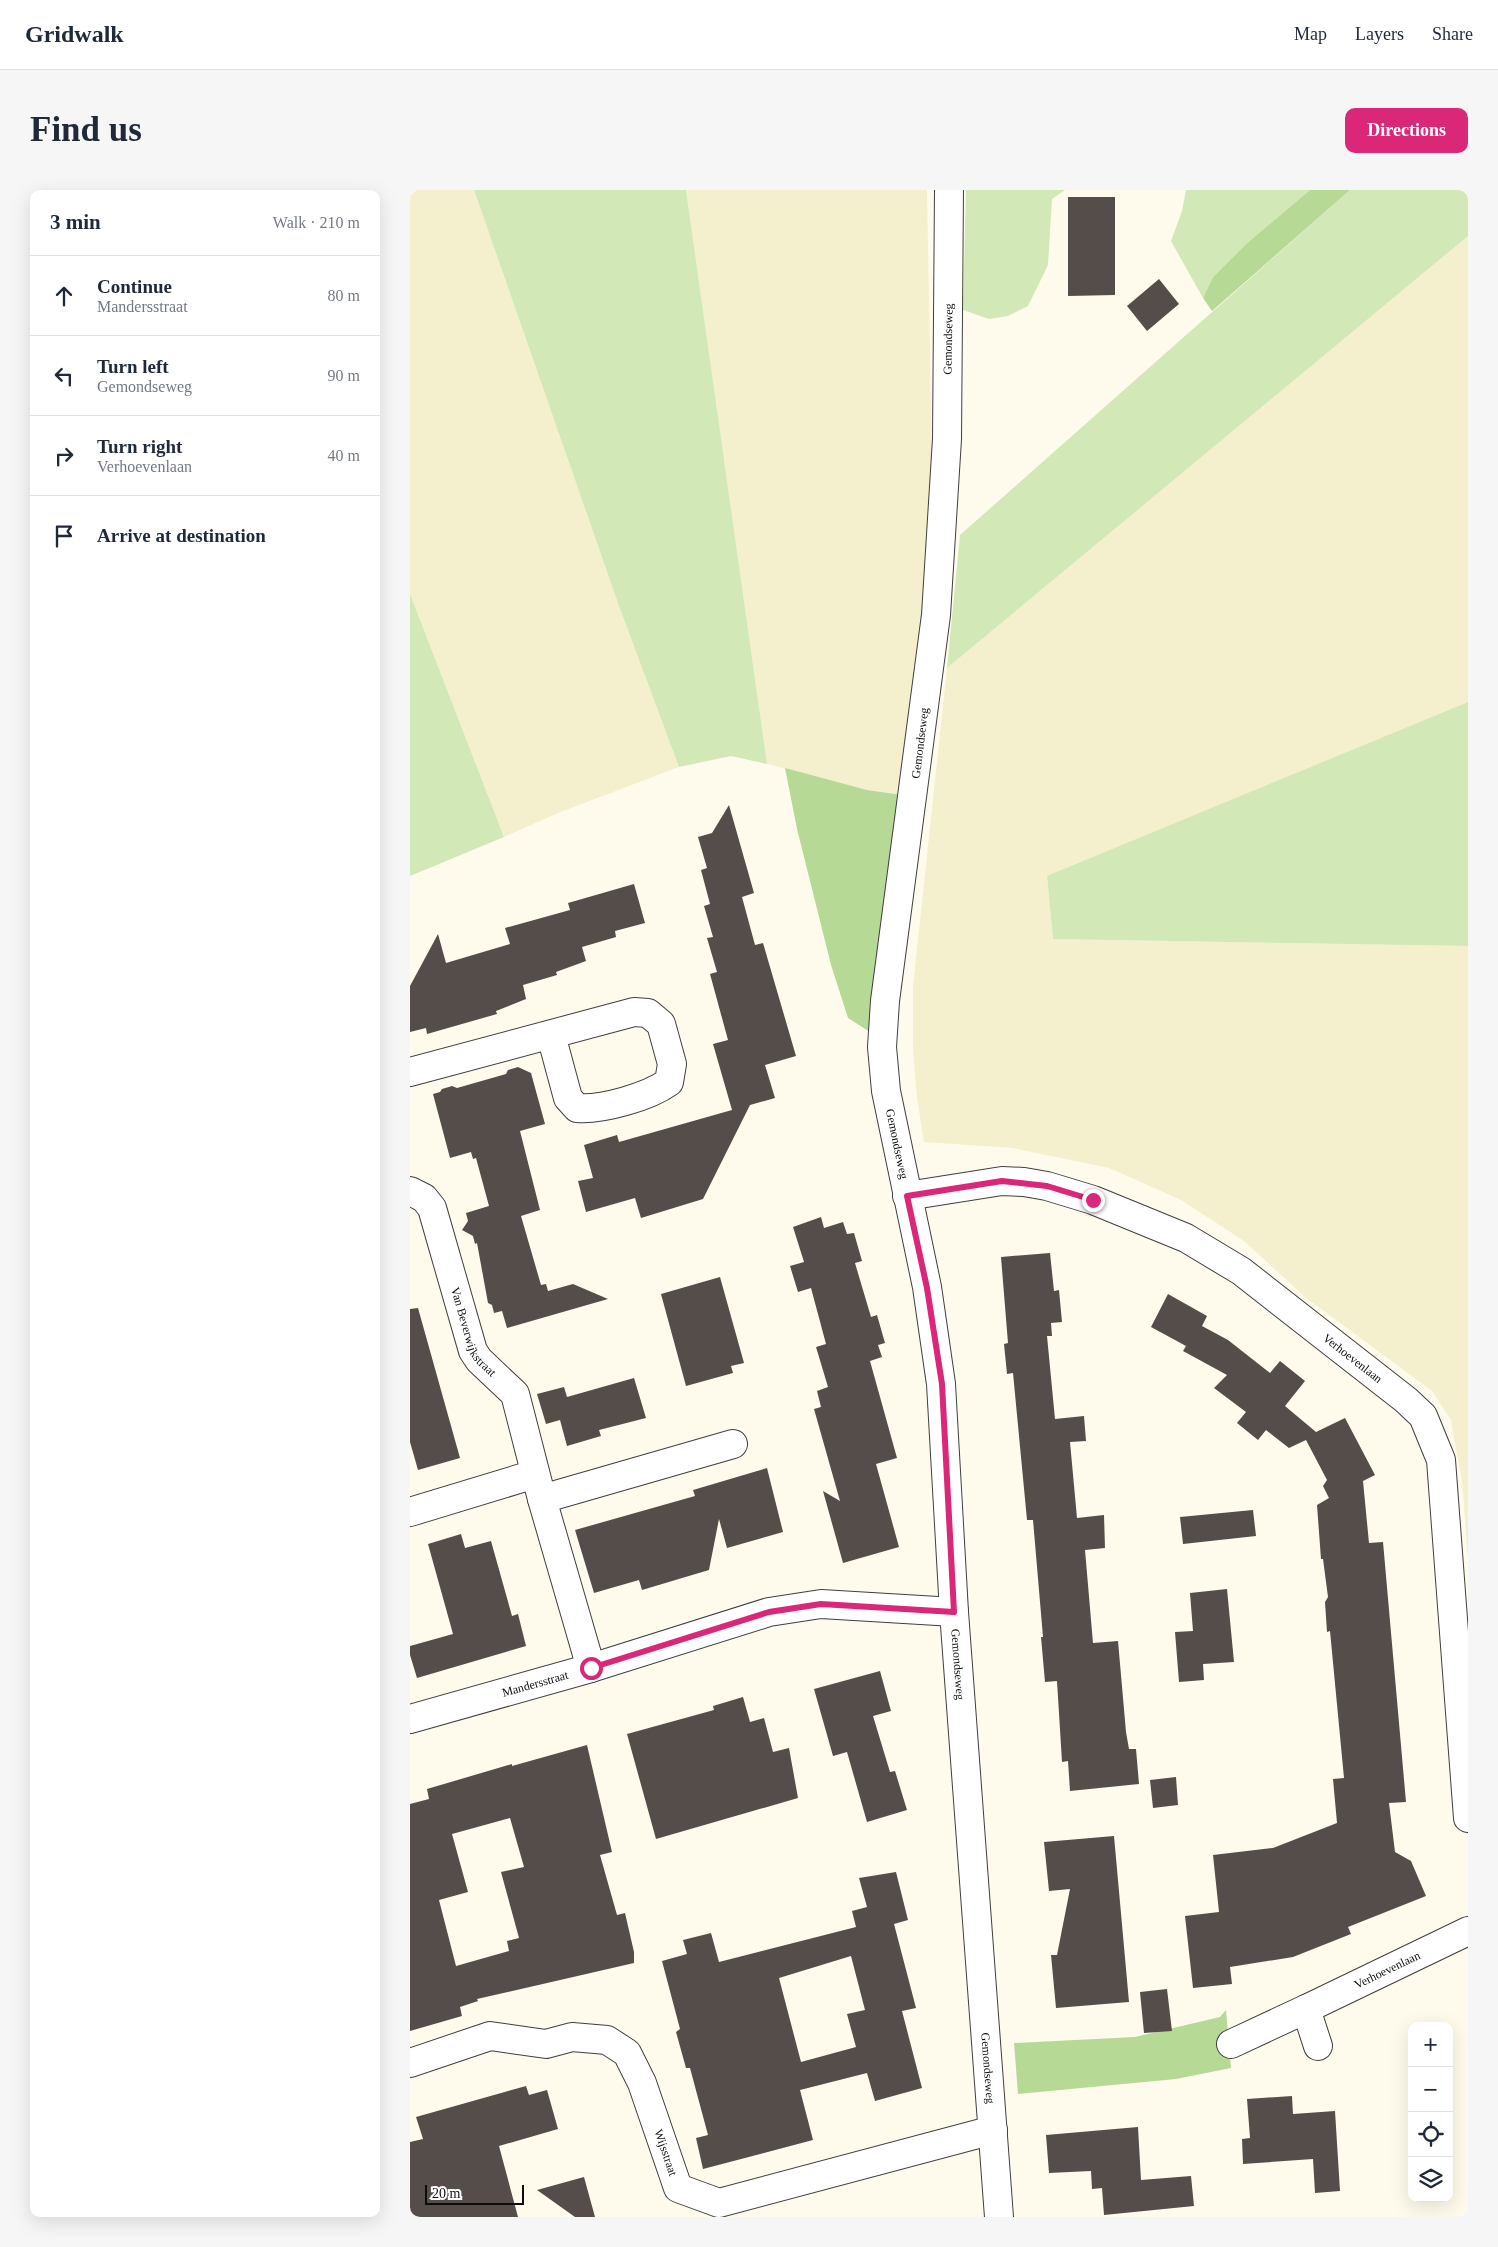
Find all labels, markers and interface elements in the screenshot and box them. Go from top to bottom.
text: Gridwalk [25,21,124,47]
text: Map [1294,24,1327,44]
text: Layers [1355,24,1404,44]
text: Share [1432,24,1473,44]
button: Directions [1345,108,1468,153]
text: Find us [30,110,142,149]
text: 3 min [50,210,101,234]
text: Walk · 210 m [273,214,360,231]
text: Continue [97,276,172,297]
icon: ahead [50,282,78,310]
text: 80 m [328,287,360,304]
text: Mandersstraat [97,298,188,315]
street label: Gemondseweg [940,303,956,375]
text: Turn left [97,356,169,377]
icon: left [50,362,78,390]
text: 90 m [328,367,360,384]
text: Gemondseweg [97,378,192,395]
text: Turn right [97,436,182,457]
icon: right [50,442,78,470]
text: 40 m [328,447,360,464]
text: Verhoevenlaan [97,458,192,475]
icon: arrive [50,522,78,550]
text: Arrive at destination [97,525,266,546]
street label: Gemondseweg [909,707,931,779]
street label: Gemondseweg [883,1108,911,1180]
route end [1082,1189,1105,1212]
street label: Van Beverwijkstraat [448,1286,499,1380]
street label: Verhoevenlaan [1320,1331,1385,1386]
street label: Gemondseweg [948,1628,968,1700]
route start [580,1657,603,1680]
street label: Mandersstraat [500,1668,570,1700]
street label: Verhoevenlaan [1352,1948,1422,1992]
map controls [1408,2022,1453,2202]
button: + [1408,2022,1453,2067]
street label: Gemondseweg [978,2032,998,2104]
button: − [1408,2067,1453,2112]
button: locate [1408,2112,1453,2157]
street label: Wijsstraat [651,2127,681,2178]
button: layers [1408,2157,1453,2202]
scale bar [425,2182,524,2205]
text: 20 m [432,2186,460,2201]

